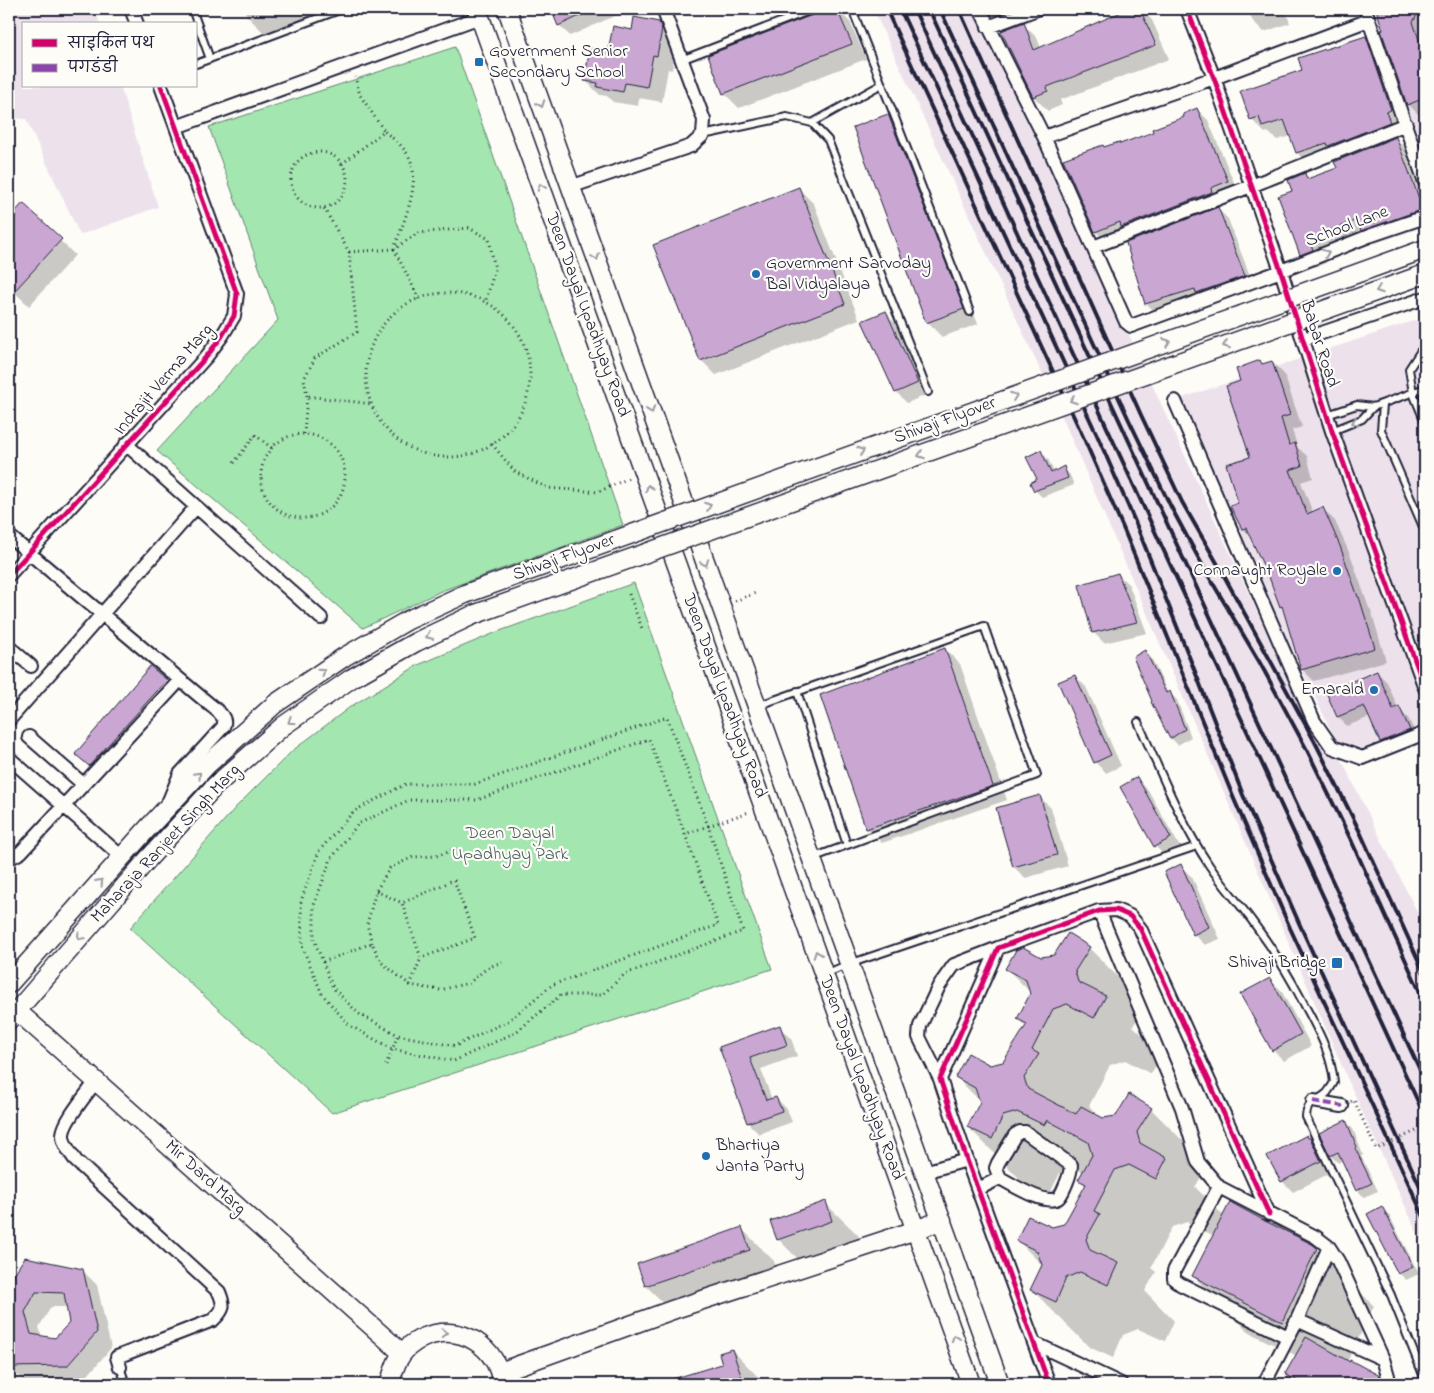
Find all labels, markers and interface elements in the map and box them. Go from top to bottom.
legend [22,22,198,88]
text: साइकिल पथ [67,31,155,55]
place label: Government Senior Secondary School [489,39,628,86]
text: पगडंडी [67,55,118,79]
marker: Government Senior Secondary School [473,56,485,68]
one-way arrow [535,99,545,108]
one-way arrow [537,183,547,192]
street label: School Lane [1302,199,1393,255]
street label: Deen Dayal Upadhyay Road [538,208,636,421]
one-way arrow [1321,249,1330,259]
place label: Government Sarvoday Bal Vidyalaya [765,251,931,298]
one-way arrow [590,252,600,261]
marker: Government Sarvoday Bal Vidyalaya [750,268,762,280]
one-way arrow [1376,284,1384,294]
street label: Babar Road [1292,296,1345,391]
street label: Indrajit Verma Marg [108,318,221,442]
one-way arrow [1163,338,1171,348]
one-way arrow [1223,339,1231,349]
street label: Shivaji Flyover [890,390,1000,452]
one-way arrow [1010,392,1018,402]
one-way arrow [1070,394,1078,404]
one-way arrow [645,405,655,414]
one-way arrow [1351,416,1359,426]
one-way arrow [857,447,865,457]
one-way arrow [917,449,925,459]
one-way arrow [645,484,655,493]
one-way arrow [704,502,712,512]
street label: Shivaji Flyover [509,527,619,589]
one-way arrow [699,558,709,567]
place label: Connaught Royale [1193,558,1328,585]
marker: Connaught Royale [1331,565,1343,577]
street label: Deen Dayal Upadhyay Road [675,589,773,802]
one-way arrow [425,629,434,640]
one-way arrow [316,669,326,678]
place label: Emarald [1301,677,1364,703]
marker: Emarald [1368,684,1380,696]
one-way arrow [287,715,296,724]
street label: Maharaja Ranjeet Singh Marg [85,759,248,930]
one-way arrow [192,772,201,781]
park label: Deen Dayal Upadhyay Park [452,821,568,868]
one-way arrow [94,879,103,888]
one-way arrow [77,931,86,940]
one-way arrow [813,950,823,959]
place label: Shivaji Bridge [1227,950,1327,977]
marker: Shivaji Bridge [1330,956,1344,970]
street label: Deen Dayal Upadhyay Road [812,971,910,1184]
place label: Bhartiya Janta Party [715,1133,804,1180]
street label: Mir Dard Marg [158,1134,251,1222]
marker: Bhartiya Janta Party [700,1150,712,1162]
one-way arrow [441,1328,449,1338]
one-way arrow [951,1335,961,1343]

